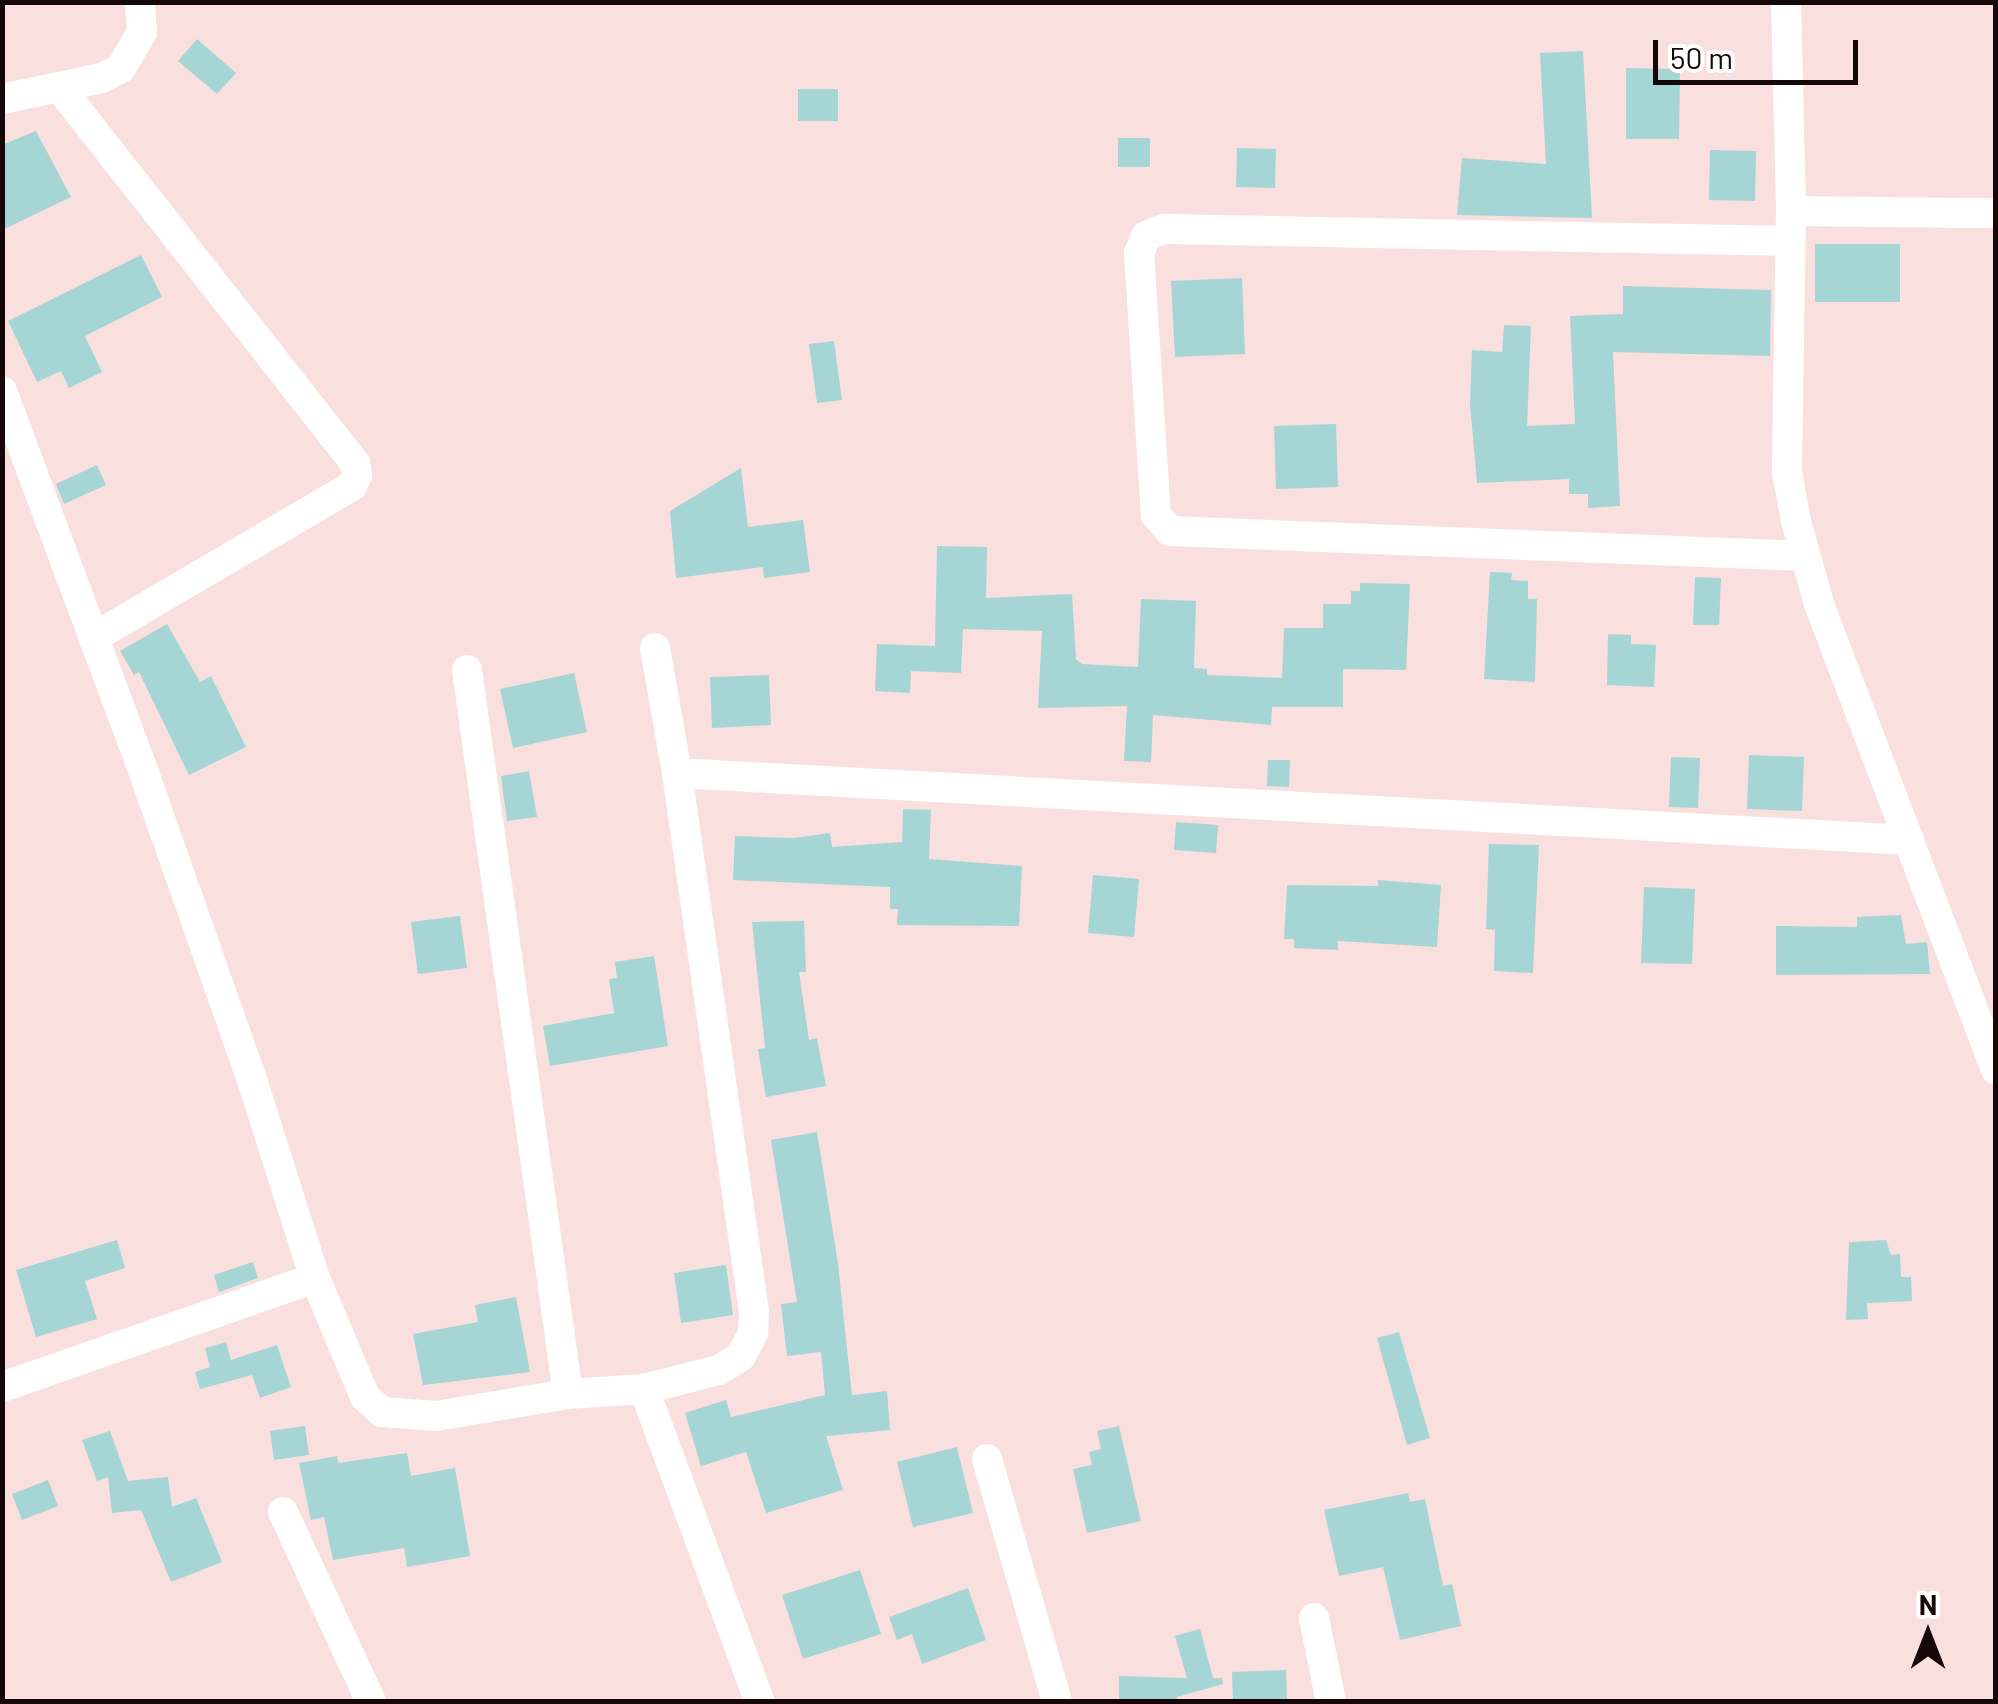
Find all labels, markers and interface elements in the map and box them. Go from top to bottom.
scale bar [1658,20,1863,82]
text: 50 m [1670,39,1733,75]
north arrow [1878,1584,1978,1684]
text: N [1919,1587,1937,1621]

